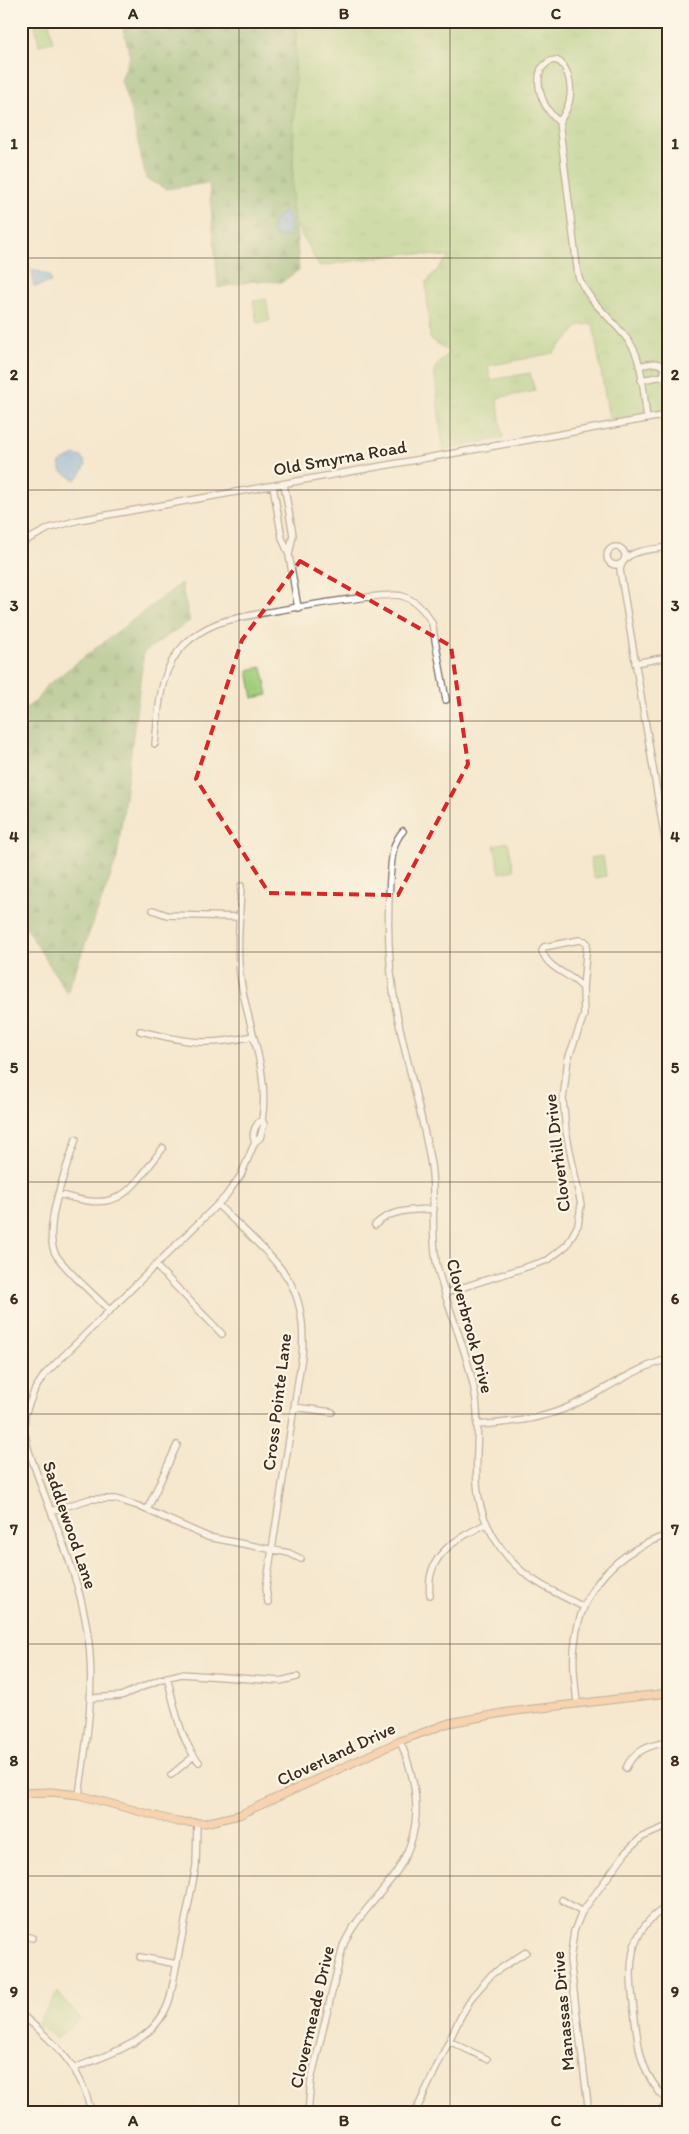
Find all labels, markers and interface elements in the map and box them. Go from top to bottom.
text: A [127,4,139,23]
text: B [339,4,350,23]
text: C [551,4,562,23]
text: 1 [10,134,18,153]
text: 1 [671,134,679,153]
text: 2 [10,365,19,384]
text: 2 [671,365,680,384]
street label: Old Smyrna Road [271,435,409,481]
text: 3 [10,596,19,615]
text: 3 [671,596,680,615]
text: 4 [9,827,19,846]
text: 4 [670,827,680,846]
text: 5 [10,1058,19,1077]
text: 5 [671,1058,680,1077]
street label: Cloverhill Drive [539,1093,575,1213]
street label: Cloverbrook Drive [441,1256,499,1396]
text: 6 [10,1289,19,1308]
text: 6 [671,1289,680,1308]
street label: Cross Pointe Lane [258,1332,296,1472]
street label: Saddlewood Lane [38,1458,102,1592]
text: 7 [9,1520,18,1539]
text: 7 [670,1520,679,1539]
street label: Cloverland Drive [273,1717,399,1791]
text: 8 [10,1751,19,1770]
text: 8 [671,1751,680,1770]
street label: Clovermeade Drive [285,1943,339,2091]
street label: Manassas Drive [547,1950,579,2072]
text: 9 [10,1982,18,2001]
text: 9 [671,1982,679,2001]
text: A [127,2111,139,2130]
text: B [339,2111,350,2130]
text: C [551,2111,562,2130]

